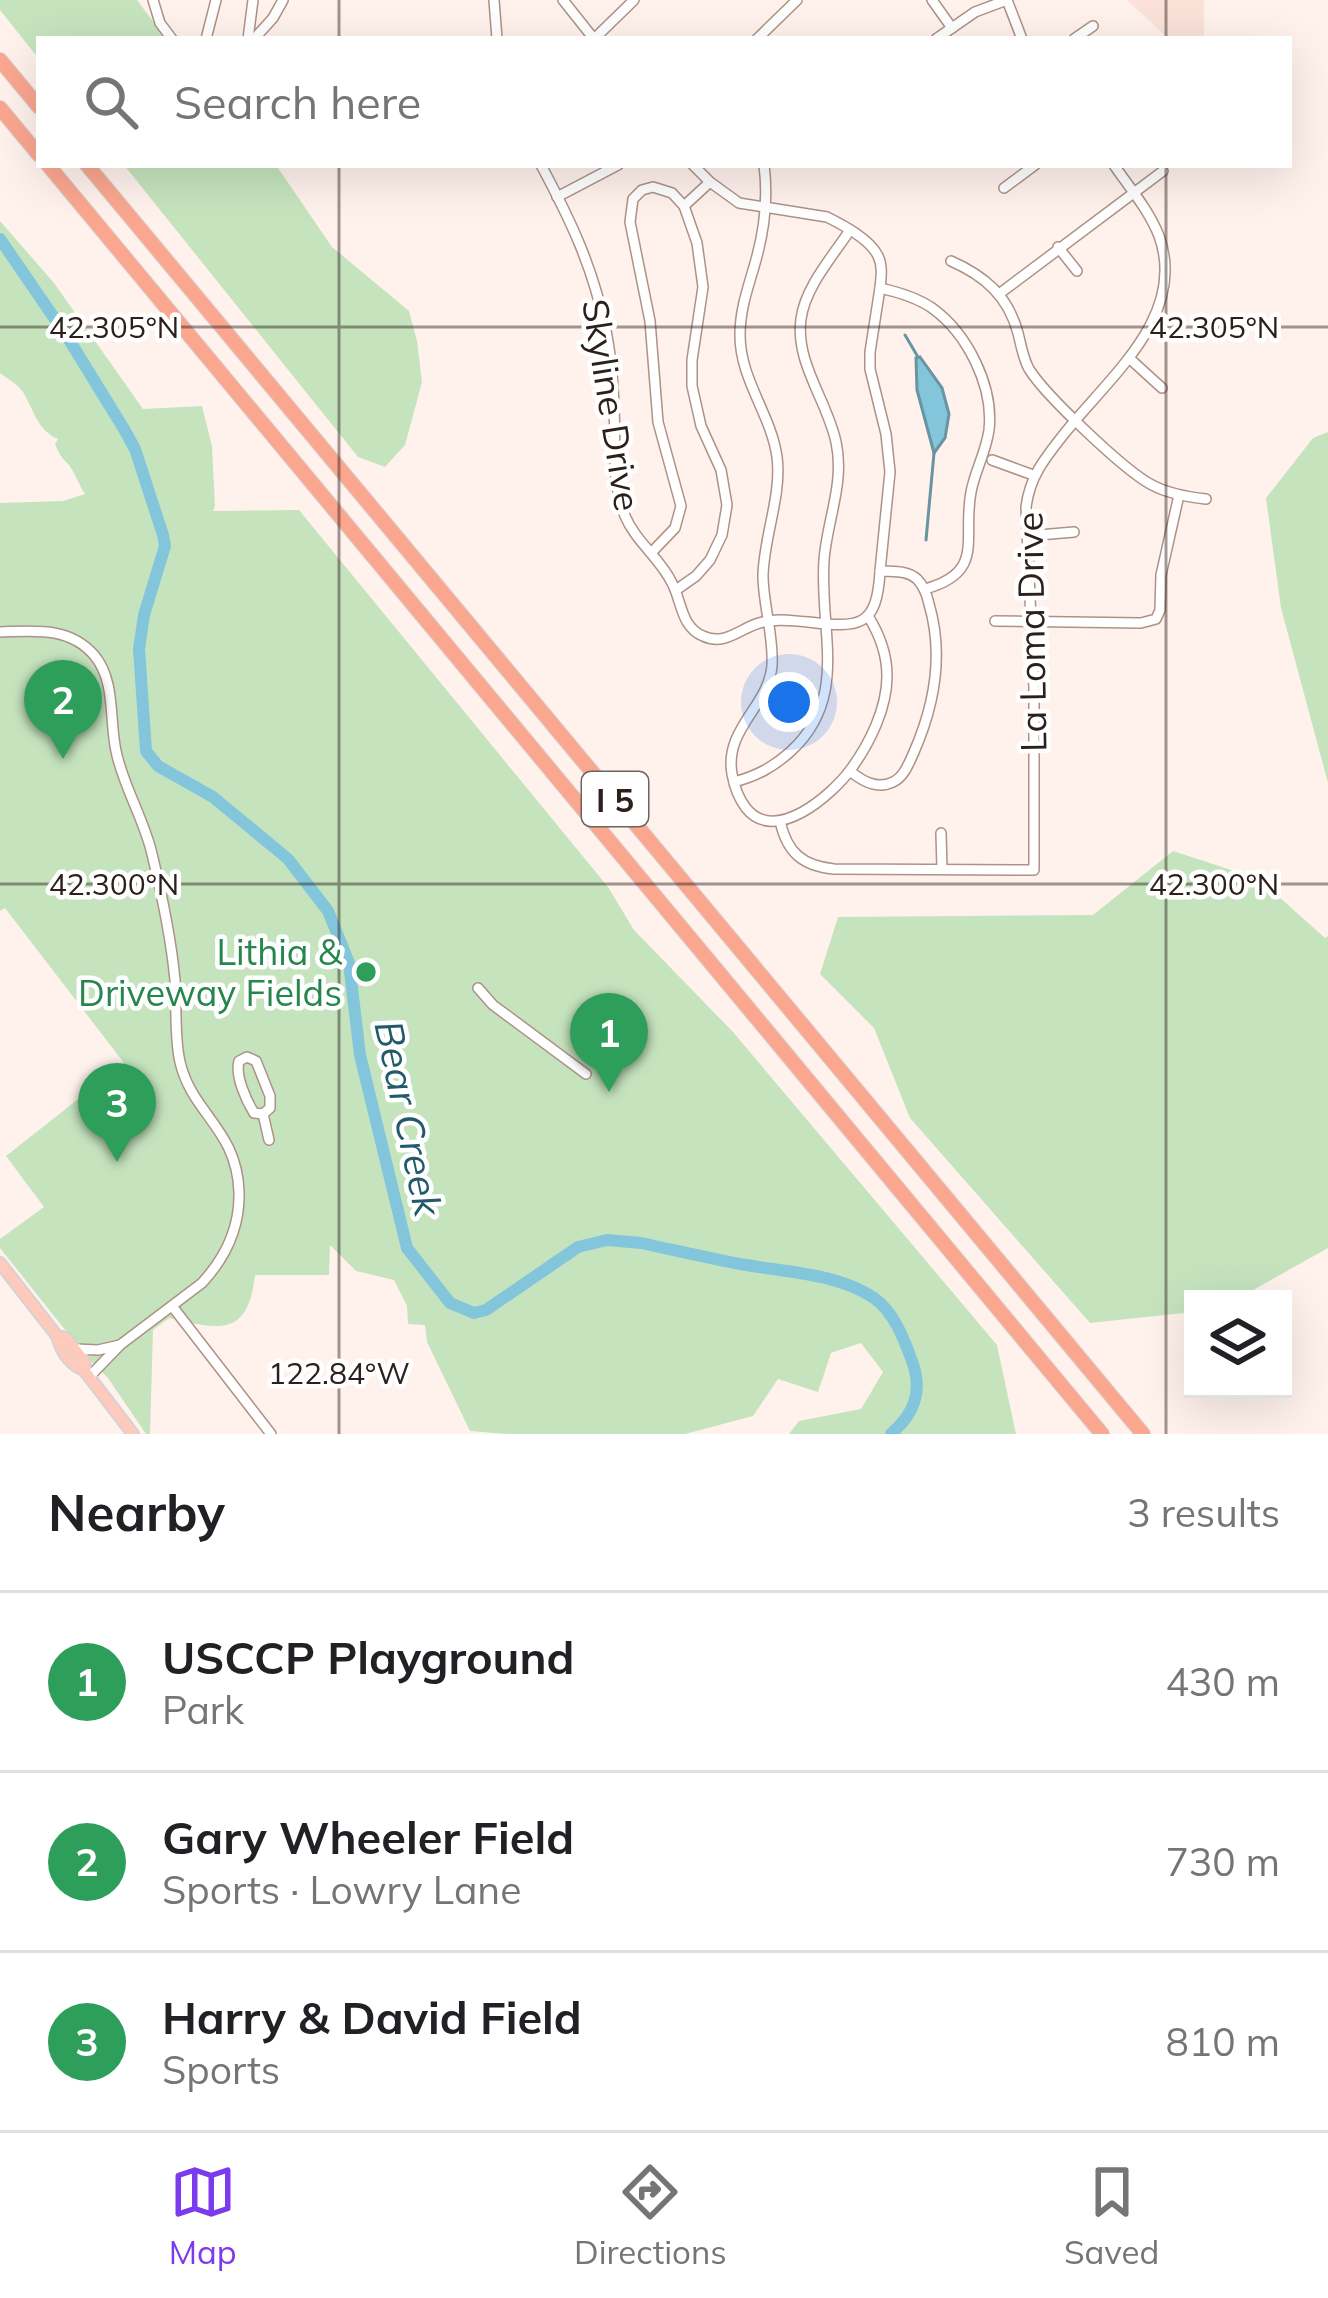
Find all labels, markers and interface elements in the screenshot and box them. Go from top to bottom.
search box [36,36,1292,168]
icon: search [78,69,144,135]
text: Search here [174,74,421,130]
street label: Skyline Drive [573,296,651,514]
text: 42.305°N [49,308,179,346]
text: 42.305°N [1149,308,1279,346]
street label: La Loma Drive [1006,512,1056,752]
pin: 2 [24,660,102,759]
your location [759,672,819,732]
road number: I 5 [582,772,648,826]
text: 42.300°N [49,865,179,903]
text: 42.300°N [1149,865,1279,903]
place label: Lithia & Driveway Fields [78,929,343,1015]
marker: Lithia & Driveway Fields [353,959,379,985]
pin: 1 [570,993,648,1092]
water label: Bear Creek [364,1016,454,1221]
pin: 3 [78,1063,156,1162]
map controls [1184,1290,1292,1398]
button: layers [1184,1290,1292,1398]
text: 122.84°W [268,1354,410,1392]
text: Nearby [48,1480,225,1544]
text: 3 results [1127,1488,1280,1537]
text: USCCP Playground [162,1629,574,1685]
text: 1 [75,1657,99,1706]
text: 430 m [1165,1657,1280,1706]
text: Park [162,1685,244,1734]
text: Gary Wheeler Field [162,1809,574,1865]
text: 2 [75,1837,99,1886]
text: 730 m [1165,1837,1280,1886]
text: Sports · Lowry Lane [162,1865,521,1914]
text: Harry & David Field [162,1989,582,2045]
text: 3 [75,2017,99,2066]
text: 810 m [1165,2017,1280,2066]
text: Sports [162,2045,280,2094]
tab: Map [169,2159,237,2272]
tab: Directions [574,2159,727,2272]
tab: Saved [1064,2159,1159,2272]

